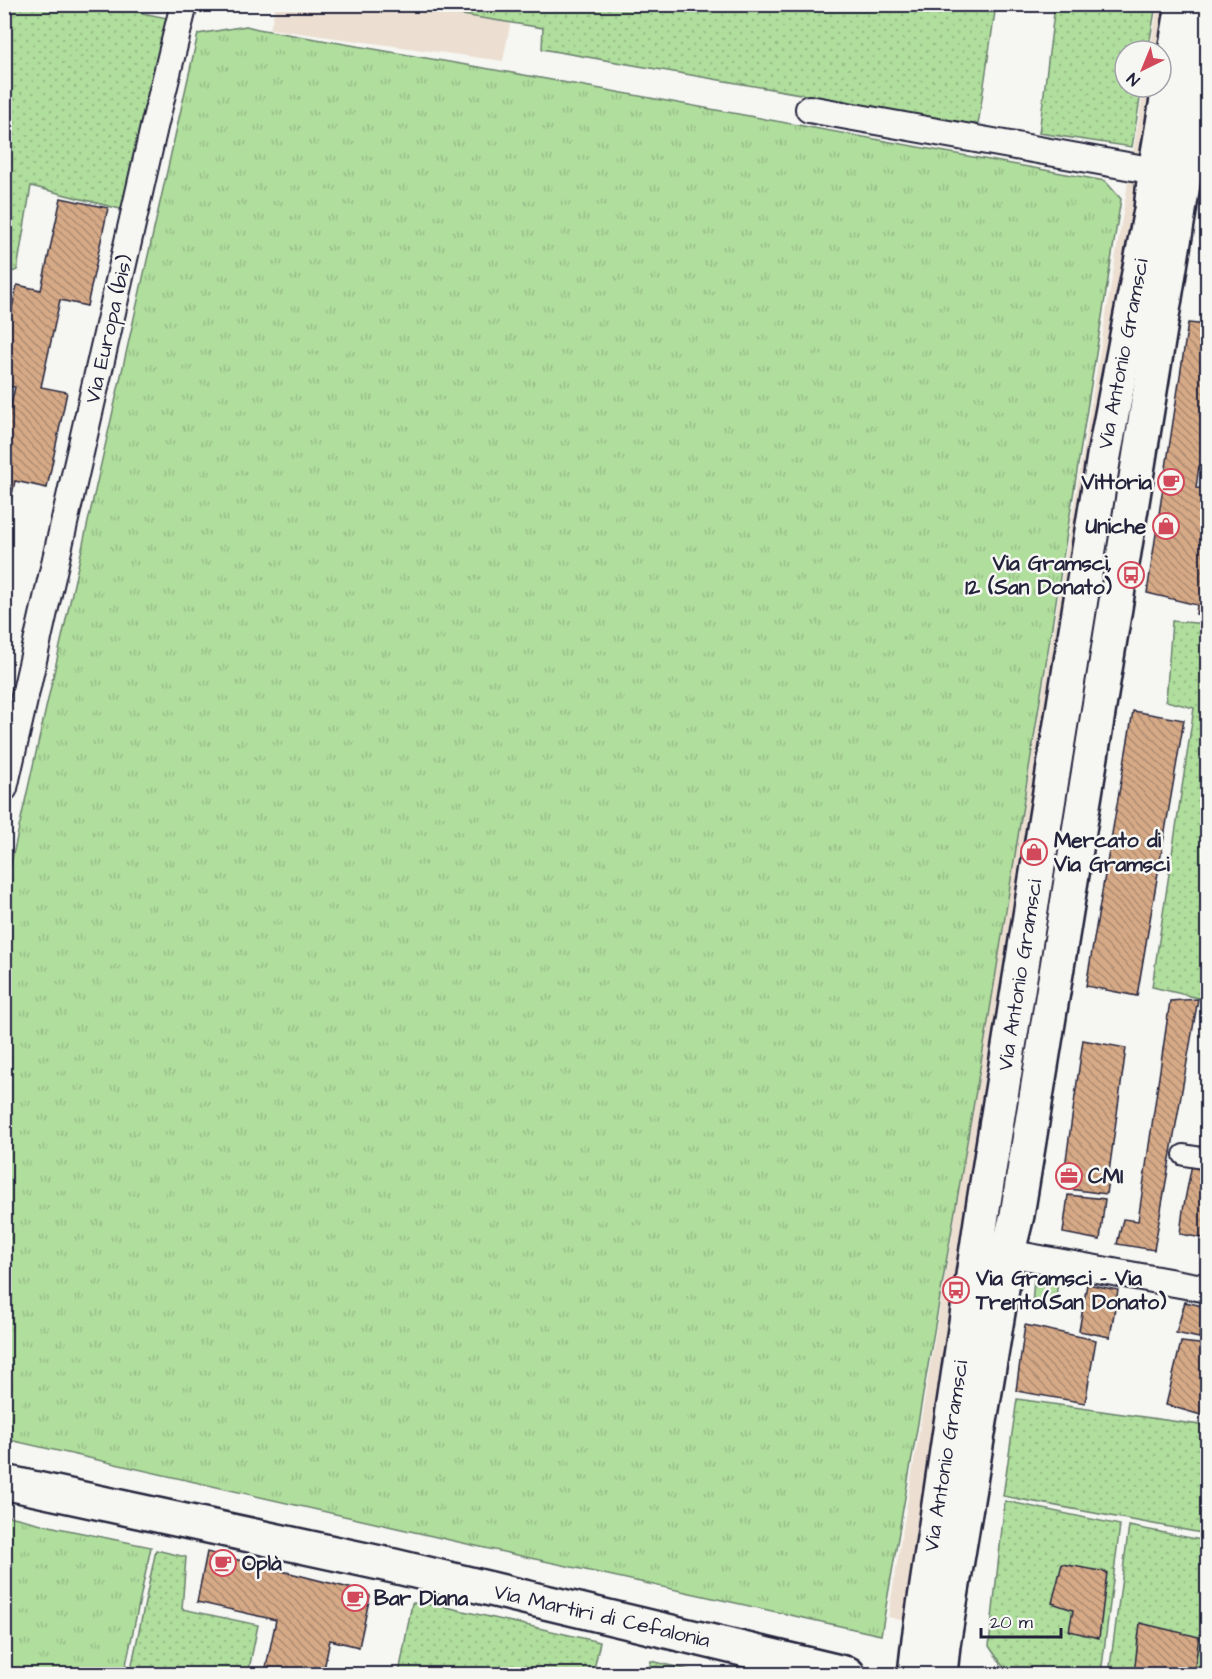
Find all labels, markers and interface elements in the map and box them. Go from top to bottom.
north arrow [1113,39,1173,99]
text: N [1122,68,1145,91]
street label: Via Europa (bis) [78,252,141,406]
street label: Via Antonio Gramsci [1090,256,1156,452]
cafe icon: Vittoria [1156,467,1186,497]
place label: Vittoria [1080,468,1152,497]
shop icon: Uniche [1151,511,1181,541]
place label: Uniche [1085,512,1147,541]
place label: Via Gramsci, 12 (San Donato) [965,549,1113,602]
bus stop icon: Via Gramsci, 12 (San Donato) [1116,560,1146,590]
place label: Mercato di Via Gramsci [1053,826,1170,879]
shop icon: Mercato di Via Gramsci [1019,837,1049,867]
street label: Via Antonio Gramsci [991,877,1049,1073]
office icon: CMI [1054,1161,1084,1191]
place label: CMI [1088,1162,1123,1191]
place label: Via Gramsci - Via Trento(San Donato) [975,1264,1167,1317]
bus stop icon: Via Gramsci - Via Trento(San Donato) [941,1275,971,1305]
street label: Via Antonio Gramsci [917,1358,975,1554]
cafe icon: Oplà [208,1548,238,1578]
place label: Oplà [242,1549,282,1579]
street label: Via Martiri di Cefalonia [491,1577,713,1655]
cafe icon: Bar Diana [340,1583,370,1613]
place label: Bar Diana [374,1584,469,1613]
scale bar [981,1601,1060,1639]
text: 20 m [990,1610,1033,1635]

